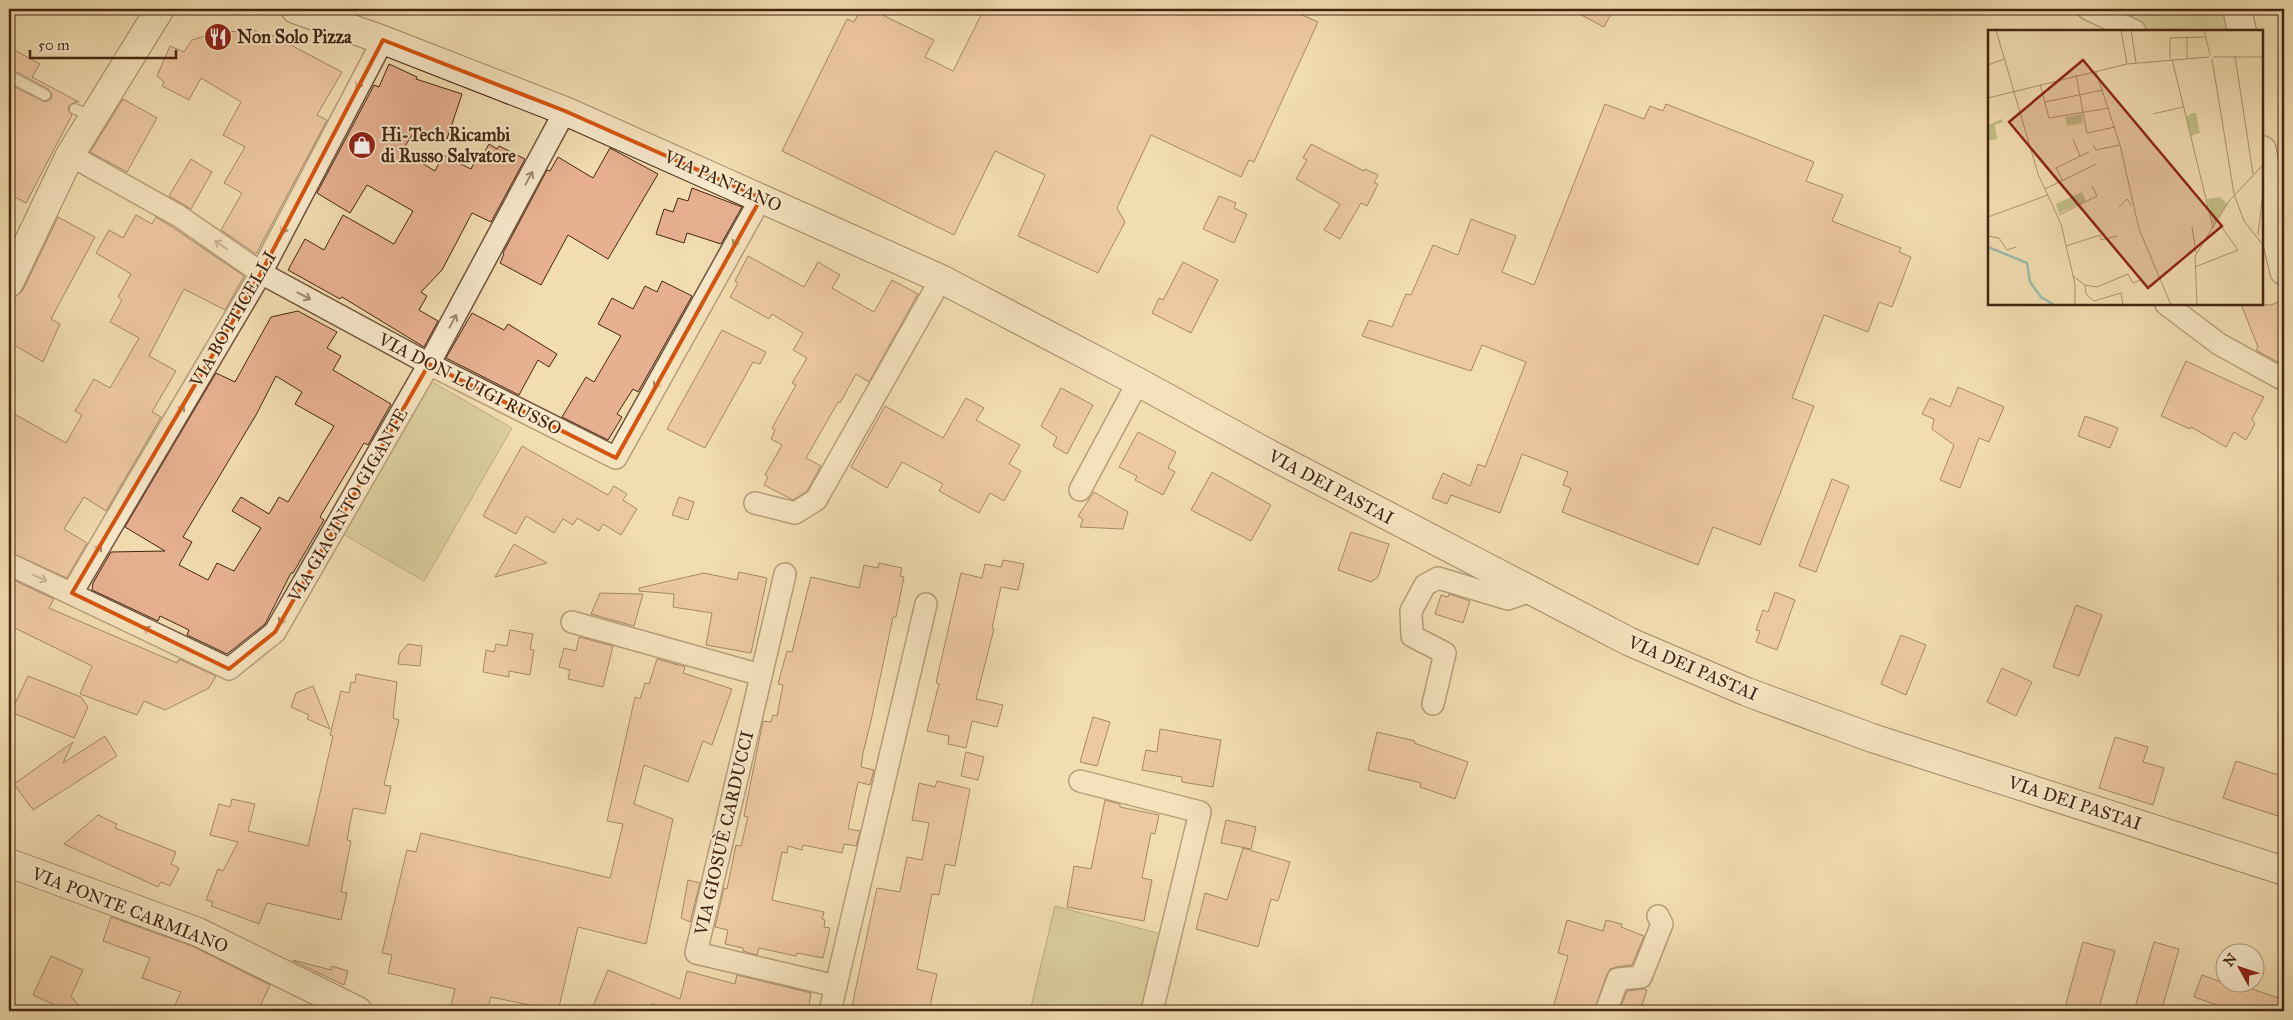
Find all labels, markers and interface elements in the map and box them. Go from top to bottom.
restaurant icon: Non Solo Pizza [203,22,233,52]
place label: Non Solo Pizza [237,26,352,48]
scale bar [30,28,176,60]
inset map [1988,30,2263,305]
text: 50 m [38,36,70,54]
one-way arrow [355,75,365,90]
place label: Hi-Tech Ricambi di Russo Salvatore [381,124,516,167]
shop icon: Hi-Tech Ricambi di Russo Salvatore [347,130,377,160]
street label: VIA PANTANO [660,145,785,217]
one-way arrow [524,170,534,185]
one-way arrow [280,219,290,234]
one-way arrow [732,233,742,247]
one-way arrow [215,240,229,250]
street label: VIA BOTTICELLI [185,247,281,392]
one-way arrow [297,291,312,301]
one-way arrow [448,314,458,329]
street label: VIA DON LUIGI RUSSO [374,328,565,440]
one-way arrow [653,374,663,389]
street label: VIA GIACINTO GIGANTE [283,404,413,607]
one-way arrow [175,405,185,419]
street label: VIA DEI PASTAI [1264,444,1398,529]
one-way arrow [92,544,102,558]
one-way arrow [32,574,47,584]
one-way arrow [277,611,287,625]
one-way arrow [143,626,158,635]
street label: VIA DEI PASTAI [1624,630,1761,705]
street label: VIA GIOSUÈ CARDUCCI [688,728,758,938]
street label: VIA DEI PASTAI [2005,771,2145,835]
street label: VIA PONTE CARMIANO [28,862,231,958]
north arrow [2216,942,2266,992]
text: N [2220,950,2241,970]

